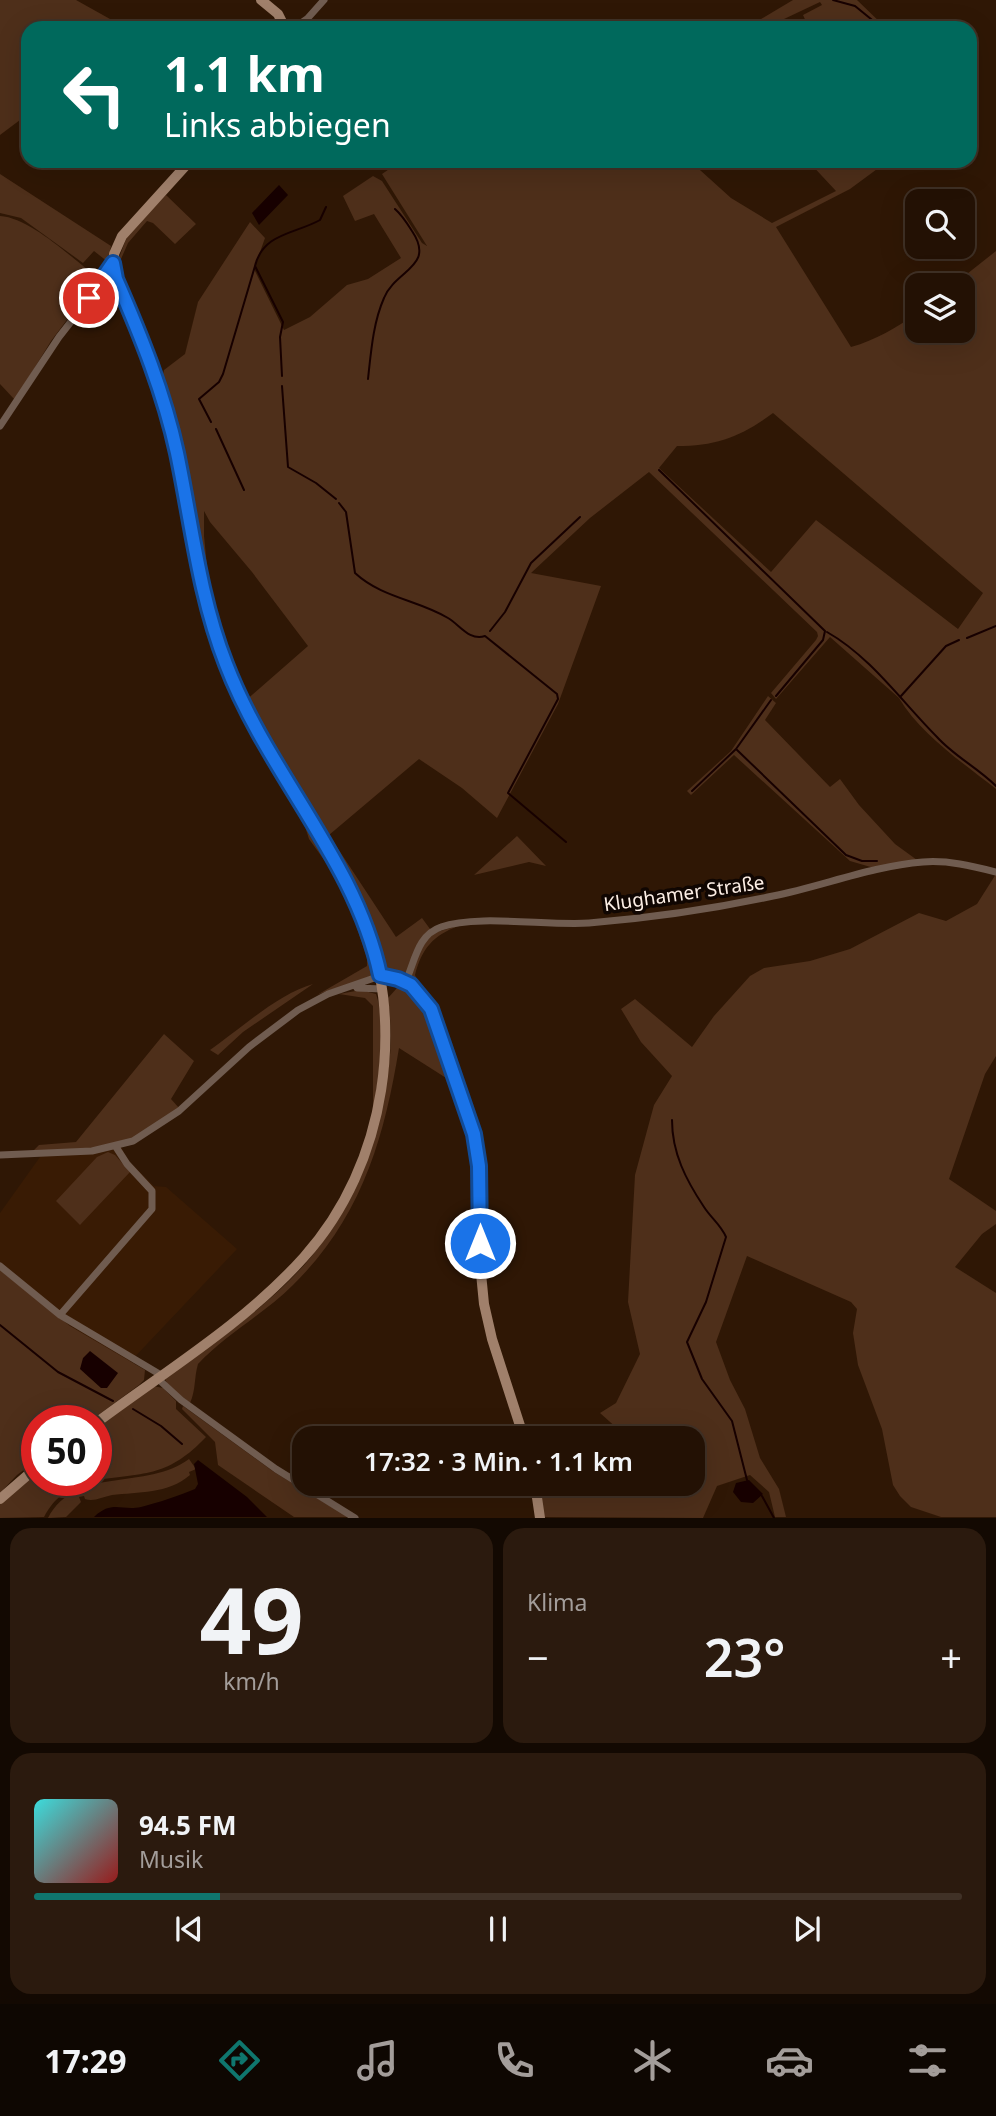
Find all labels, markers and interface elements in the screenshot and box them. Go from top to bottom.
text: 1.1 km [164,40,325,106]
icon: left [49,49,140,140]
text: Links abbiegen [164,103,391,146]
map controls [905,189,975,343]
button: search [905,189,975,259]
pin [59,268,119,328]
button: layers [905,273,975,343]
icon: arrive [70,279,108,317]
street label: Klughamer Straße [602,869,766,917]
position arrow [443,1206,517,1280]
speed limit sign: 50 [21,1405,112,1496]
text: 17:32 · 3 Min. · 1.1 km [364,1443,633,1479]
text: 49 [199,1557,304,1681]
text: Klima [527,1586,588,1618]
text: 23° [704,1621,785,1692]
text: − [527,1631,549,1683]
text: + [940,1631,962,1683]
text: km/h [223,1665,280,1697]
text: 94.5 FM [139,1807,236,1843]
text: Musik [139,1843,203,1875]
icon: previous [170,1910,208,1948]
icon: pause [479,1910,517,1948]
icon: next [788,1910,826,1948]
icon: directions [215,2036,264,2085]
icon: music [353,2036,402,2085]
icon: phone [490,2036,539,2085]
icon: climate [628,2036,677,2085]
icon: car [765,2036,814,2085]
icon: filters [903,2036,952,2085]
text: 17:29 [44,2039,126,2082]

